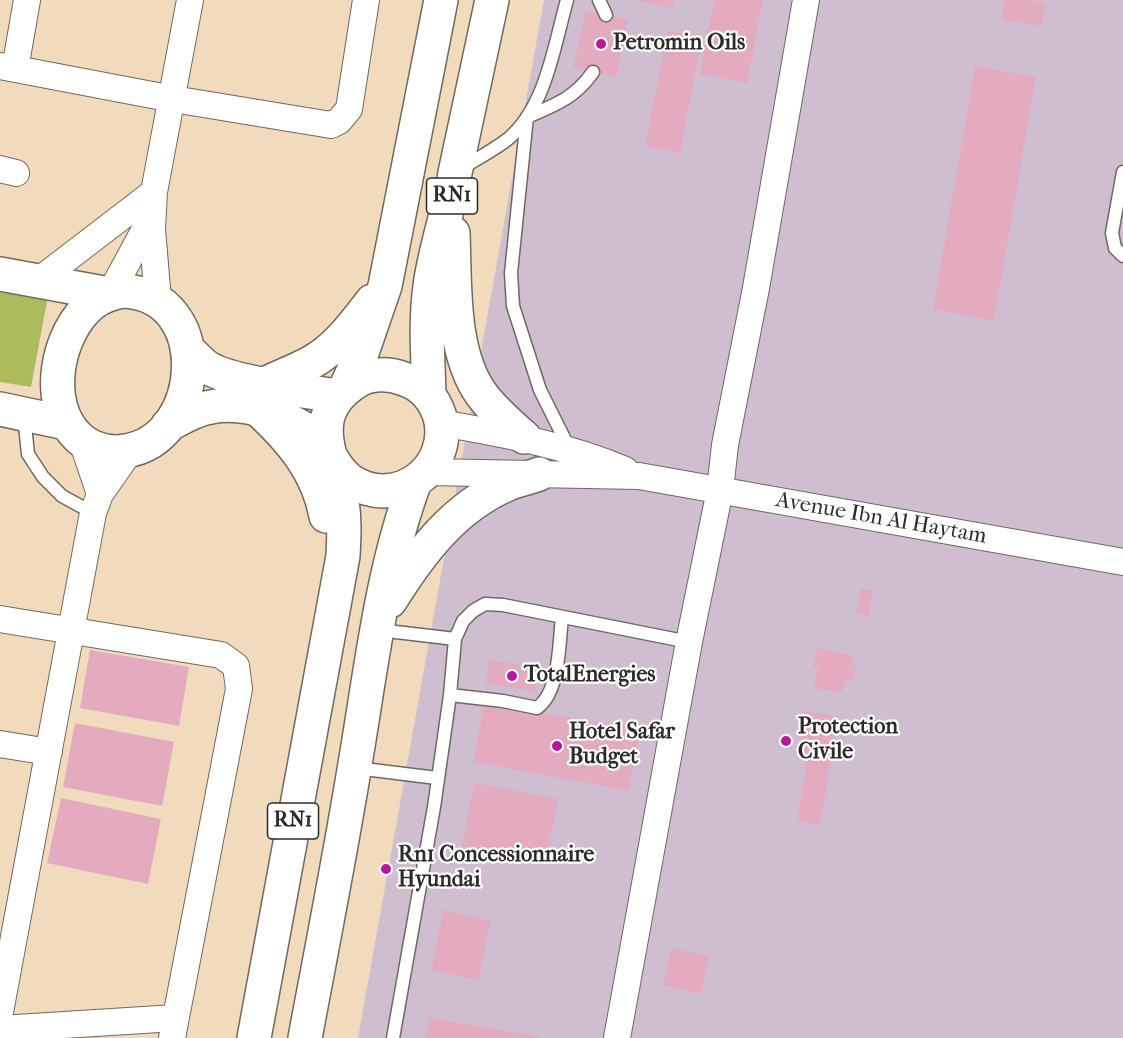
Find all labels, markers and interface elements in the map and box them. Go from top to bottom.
place label: Petromin Oils [613,31,745,57]
marker: Petromin Oils [594,37,608,51]
road number: RN1 [426,178,478,214]
street label: Avenue Ibn Al Haytam [774,487,988,551]
place label: TotalEnergies [524,663,655,689]
marker: TotalEnergies [505,669,519,683]
place label: Protection Civile [798,715,898,766]
place label: Hotel Safar Budget [569,720,675,772]
marker: Protection Civile [779,734,793,748]
marker: Hotel Safar Budget [550,739,564,753]
road number: RN1 [268,803,318,839]
place label: Rn1 Concessionnaire Hyundai [398,843,594,894]
marker: Rn1 Concessionnaire Hyundai [379,862,393,876]

